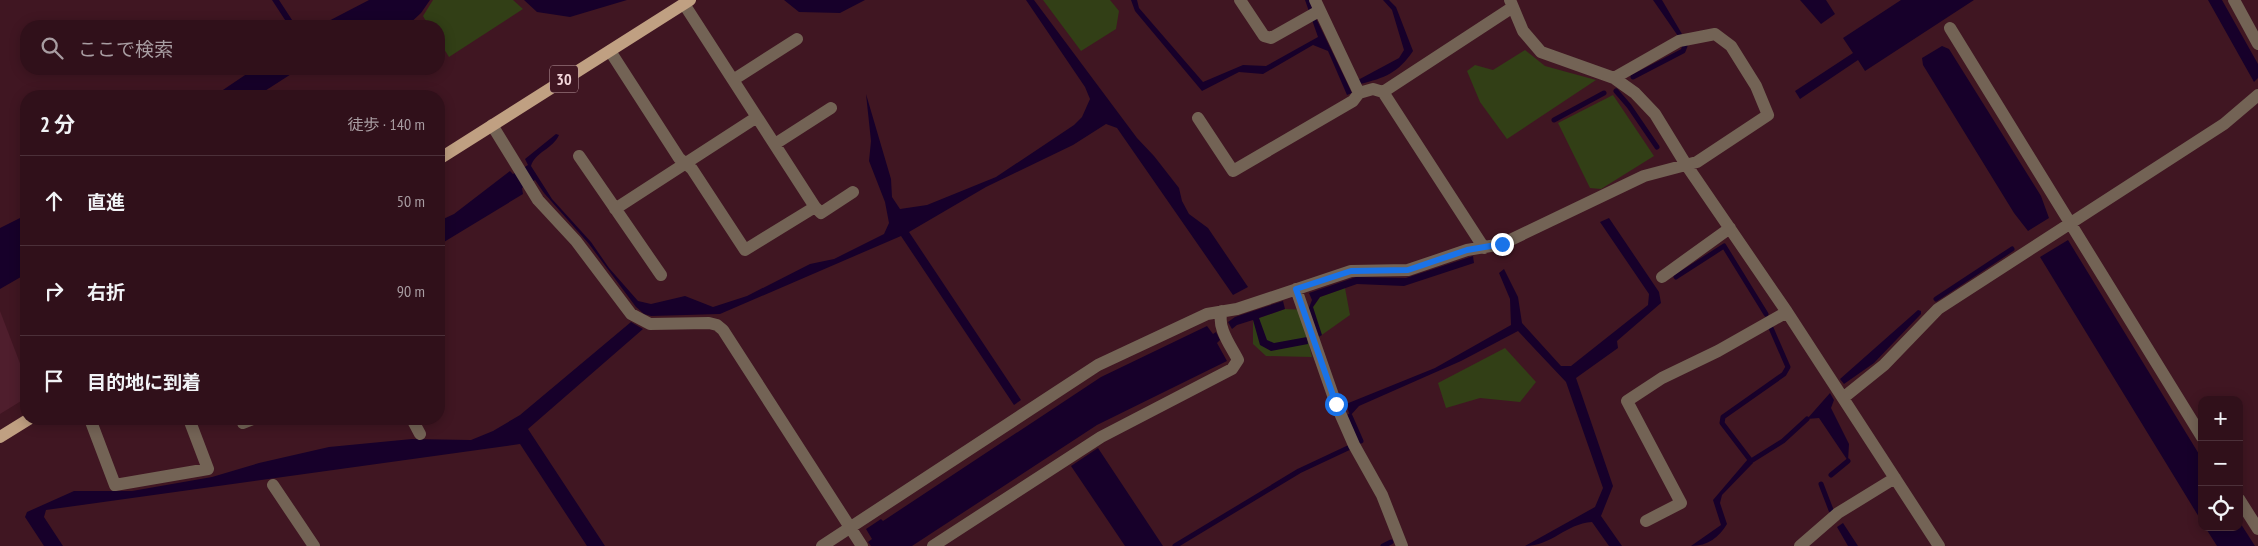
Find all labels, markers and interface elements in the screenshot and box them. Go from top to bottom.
search box [20,20,445,75]
icon: search [38,34,66,62]
text: ここで検索 [78,37,173,61]
road number: 30 [550,66,578,92]
text: 2 分 [40,111,75,138]
text: 徒歩 · 140 m [347,114,425,134]
icon: ahead [40,187,68,215]
text: 直進 [87,190,125,214]
text: 50 m [397,191,425,211]
route end [1491,233,1514,256]
icon: right [40,277,68,305]
text: 右折 [87,280,125,304]
text: 90 m [397,281,425,301]
icon: arrive [40,367,68,395]
text: 目的地に到着 [87,370,201,394]
route start [1325,393,1348,416]
map controls [2198,396,2243,531]
button: + [2198,396,2243,441]
button: − [2198,441,2243,486]
button: locate [2198,486,2243,531]

